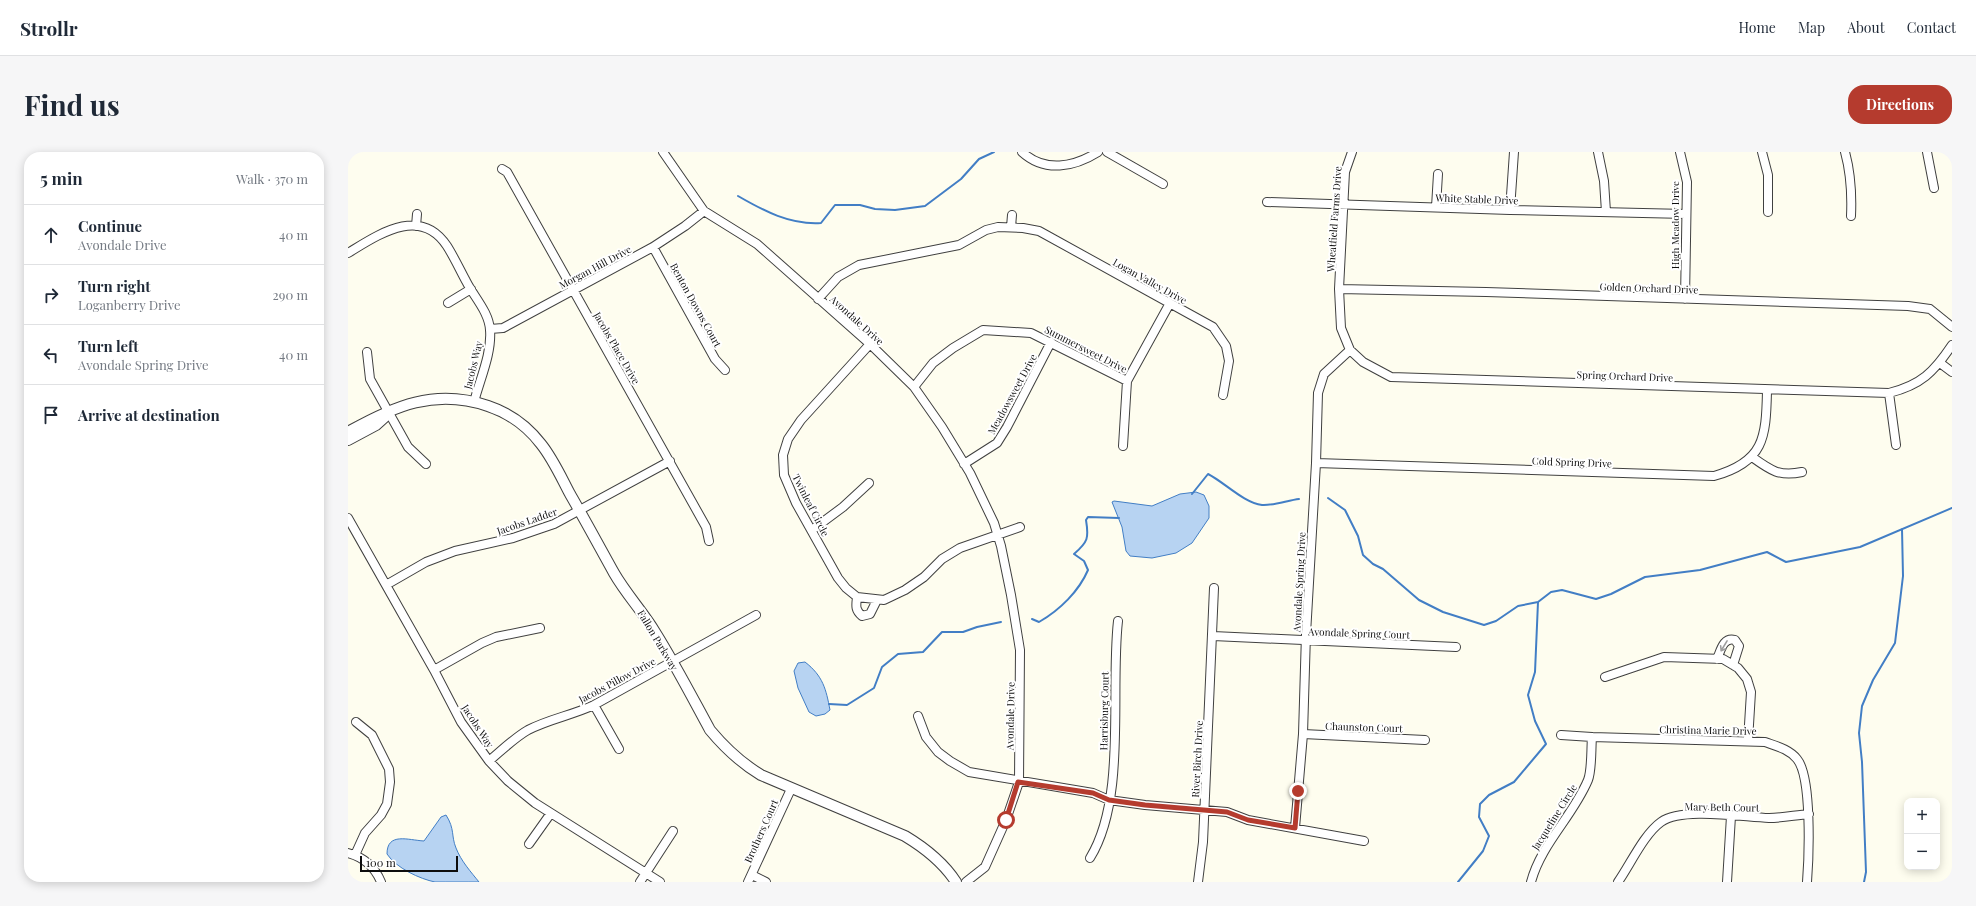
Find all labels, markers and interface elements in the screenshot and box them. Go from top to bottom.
text: Strollr [20,15,78,41]
text: Home [1738,18,1776,37]
text: Map [1798,18,1825,37]
text: About [1847,18,1885,37]
text: Contact [1907,18,1956,37]
button: Directions [1848,85,1952,124]
text: Find us [24,86,120,123]
street label: Wheatfield Farms Drive [1323,166,1345,273]
text: 5 min [40,167,83,189]
text: Walk · 370 m [236,170,308,187]
street label: High Meadow Drive [1668,181,1682,269]
street label: White Stable Drive [1434,191,1519,207]
text: Continue [78,216,142,236]
icon: ahead [40,224,62,246]
text: 40 m [279,226,308,243]
text: Avondale Drive [78,236,167,253]
street label: Morgan Hill Drive [556,242,634,292]
street label: Logan Valley Drive [1110,255,1190,307]
street label: Benton Downs Court [667,260,725,350]
text: Turn right [78,276,151,296]
street label: Golden Orchard Drive [1599,279,1699,297]
icon: right [40,284,62,306]
text: 290 m [273,286,308,303]
street label: Avondale Drive [826,291,887,348]
text: Loganberry Drive [78,296,180,313]
street label: Jacobs Place Drive [590,308,643,387]
street label: Summersweet Drive [1042,322,1130,376]
text: Turn left [78,336,139,356]
street label: Jacobs Way [460,339,486,392]
icon: left [40,344,62,366]
text: 40 m [279,346,308,363]
street label: Meadowsweet Drive [984,351,1040,437]
text: Avondale Spring Drive [78,356,208,373]
street label: Spring Orchard Drive [1576,367,1674,385]
icon: arrive [40,404,62,426]
text: Arrive at destination [78,405,220,425]
street label: Cold Spring Drive [1532,454,1612,470]
street label: Twinleaf Circle [789,471,833,539]
street label: Jacobs Ladder [494,504,560,538]
street label: Avondale Spring Drive [1289,532,1309,633]
street label: Fallon Parkway [634,607,682,673]
street label: Avondale Spring Court [1307,624,1411,642]
one-way arrow [1719,640,1728,651]
street label: Jacobs Pillow Drive [575,654,658,707]
street label: Harrisburg Court [1096,671,1112,750]
street label: Avondale Drive [1002,682,1018,751]
street label: Jacobs Way [458,701,497,750]
street label: Chaunston Court [1325,719,1403,735]
street label: River Birch Drive [1188,720,1206,798]
street label: Christina Marie Drive [1659,722,1757,738]
street label: Jacqueline Circle [1528,781,1580,854]
route end [1289,782,1307,800]
street label: Brothers Court [741,797,781,865]
map controls [1904,798,1940,870]
button: + [1904,798,1940,834]
street label: Mary Beth Court [1685,799,1760,815]
route start [997,811,1015,829]
button: − [1904,834,1940,870]
scale bar [360,854,458,873]
text: 100 m [366,855,396,870]

